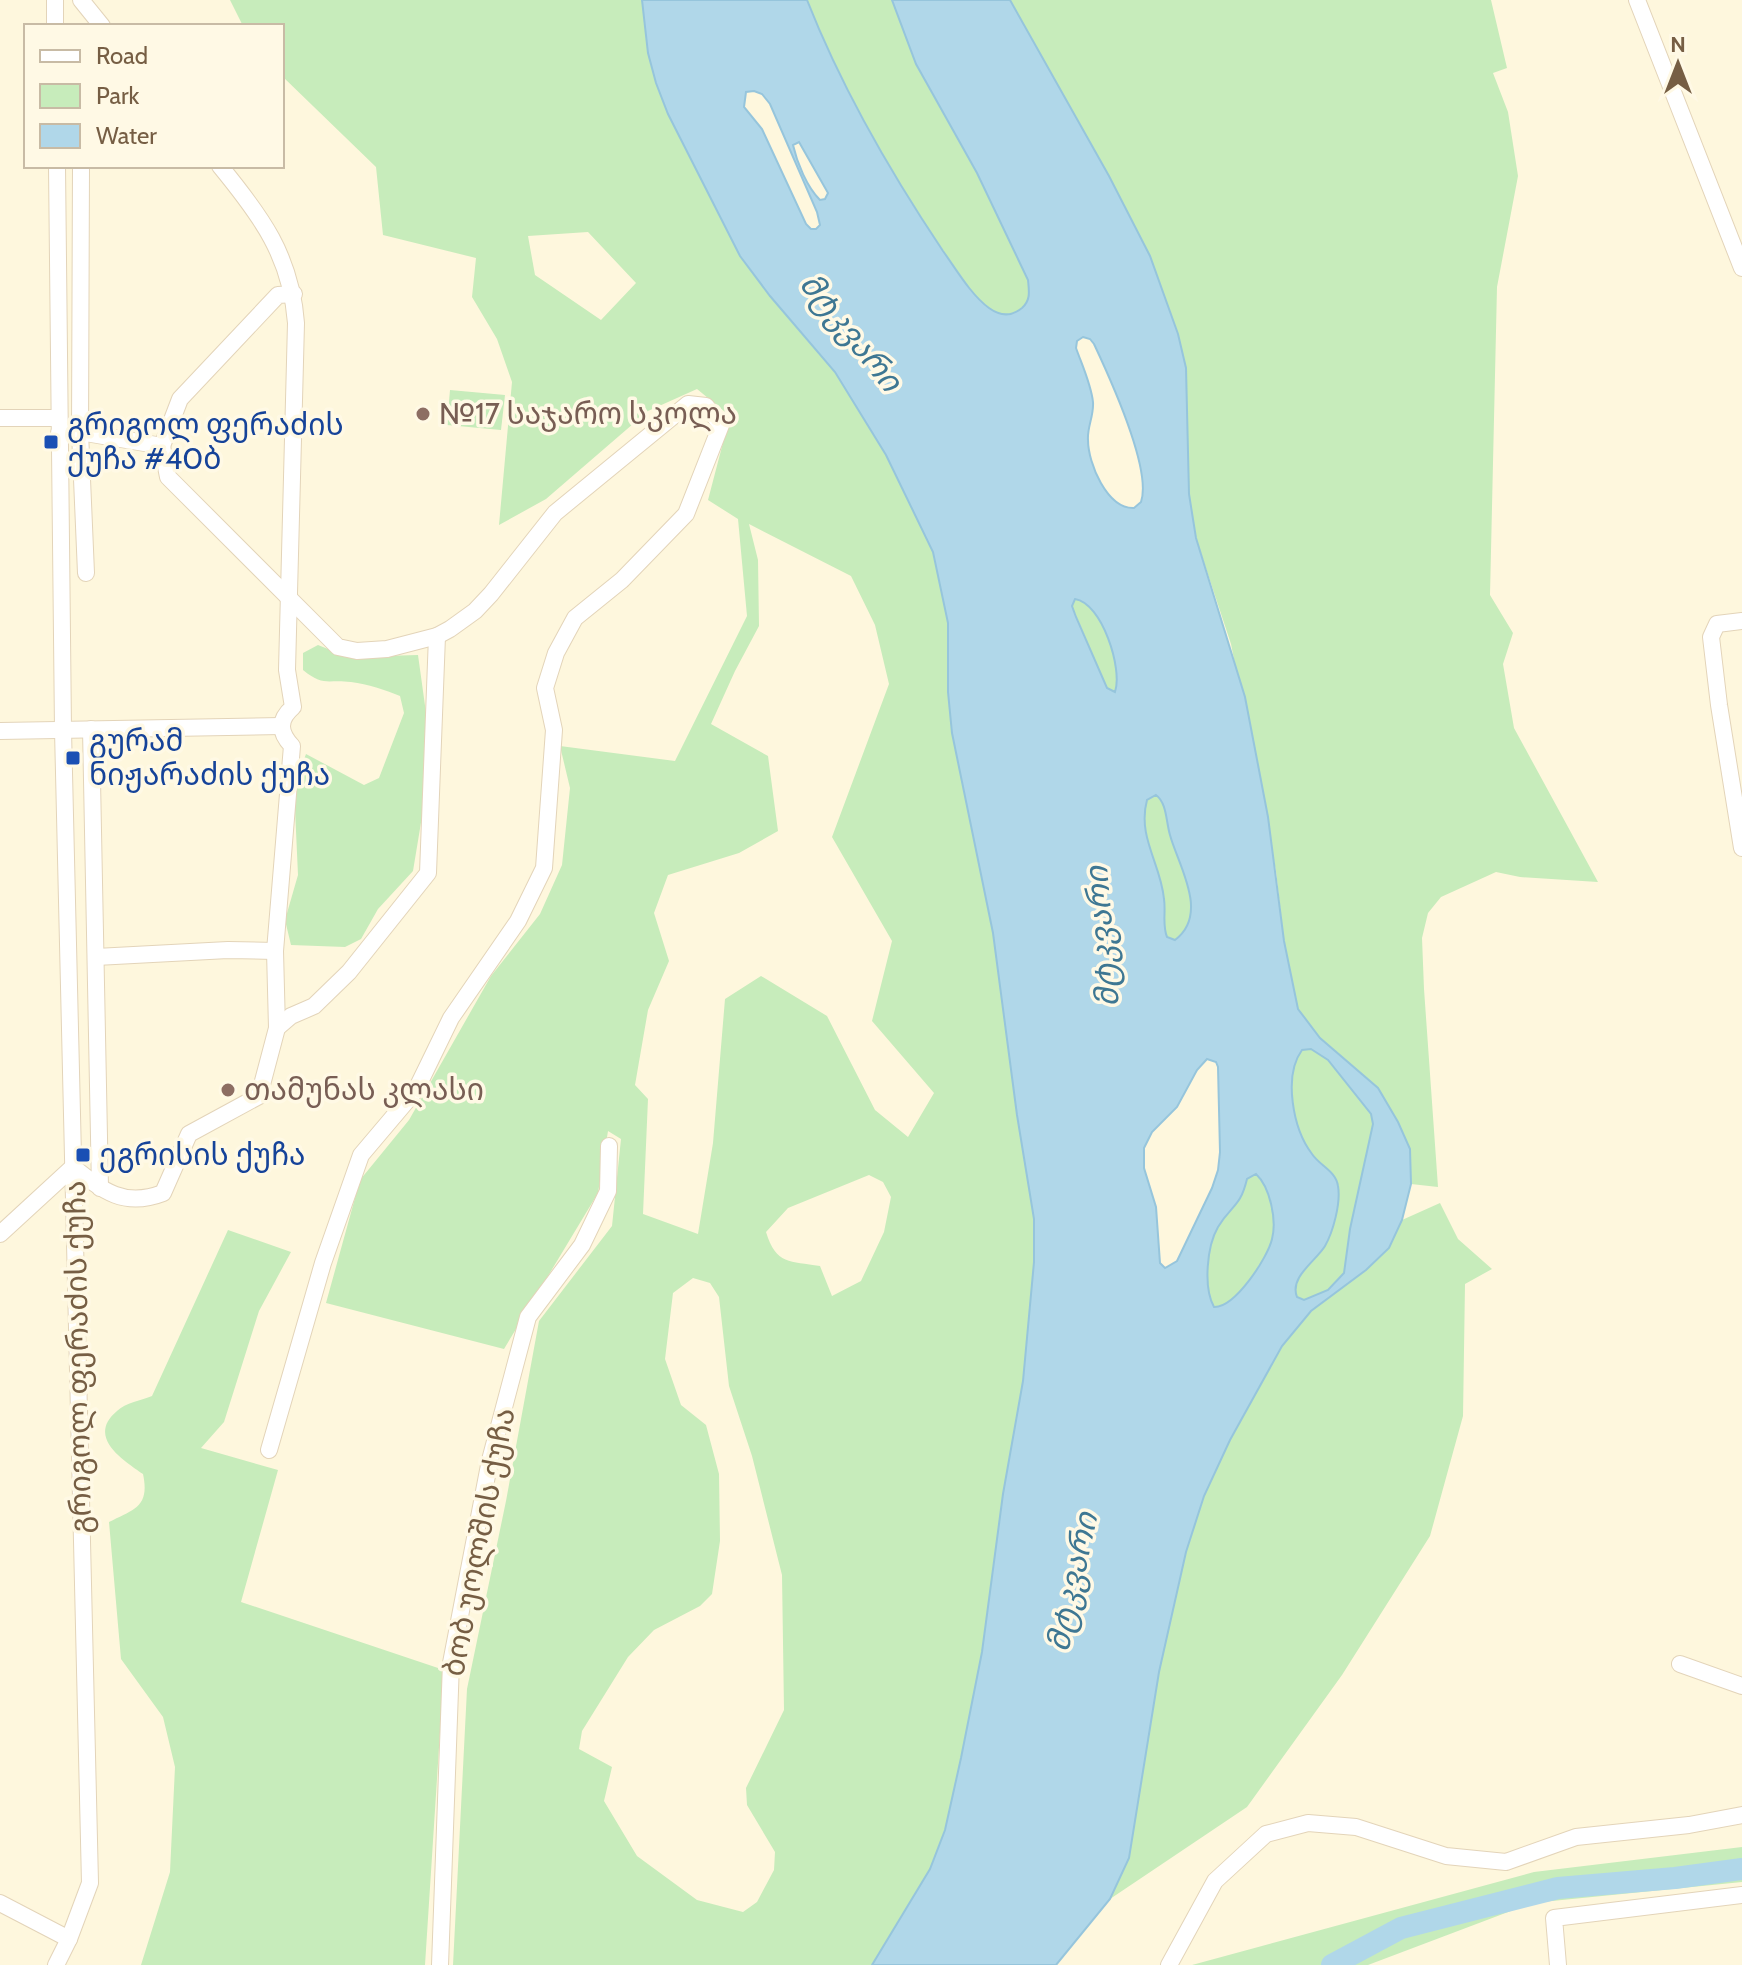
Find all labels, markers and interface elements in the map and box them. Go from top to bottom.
legend [24,24,284,168]
north arrow [1638,24,1718,104]
text: N [1670,31,1686,58]
text: Road [96,41,148,70]
text: Park [96,81,139,110]
text: Water [96,121,157,150]
water label: მტკვარი [792,265,912,400]
place label: №17 საჯარო სკოლა [439,395,737,432]
marker: №17 საჯარო სკოლა [414,405,432,423]
place label: გრიგოლ ფერაძის ქუჩა #40ბ [67,406,344,477]
marker: გრიგოლ ფერაძის ქუჩა #40ბ [42,433,60,451]
place label: გურამ ნიჟარაძის ქუჩა [89,722,330,793]
marker: გურამ ნიჟარაძის ქუჩა [64,749,82,767]
water label: მტკვარი [1076,863,1127,1009]
place label: თამუნას კლასი [244,1071,484,1108]
marker: თამუნას კლასი [219,1081,237,1099]
place label: ეგრისის ქუჩა [99,1136,306,1173]
marker: ეგრისის ქუჩა [74,1146,92,1164]
street label: გრიგოლ ფერაძის ქუჩა [56,1180,99,1534]
street label: ბობ უოლშის ქუჩა [434,1405,523,1679]
water label: მტკვარი [1038,1507,1106,1655]

